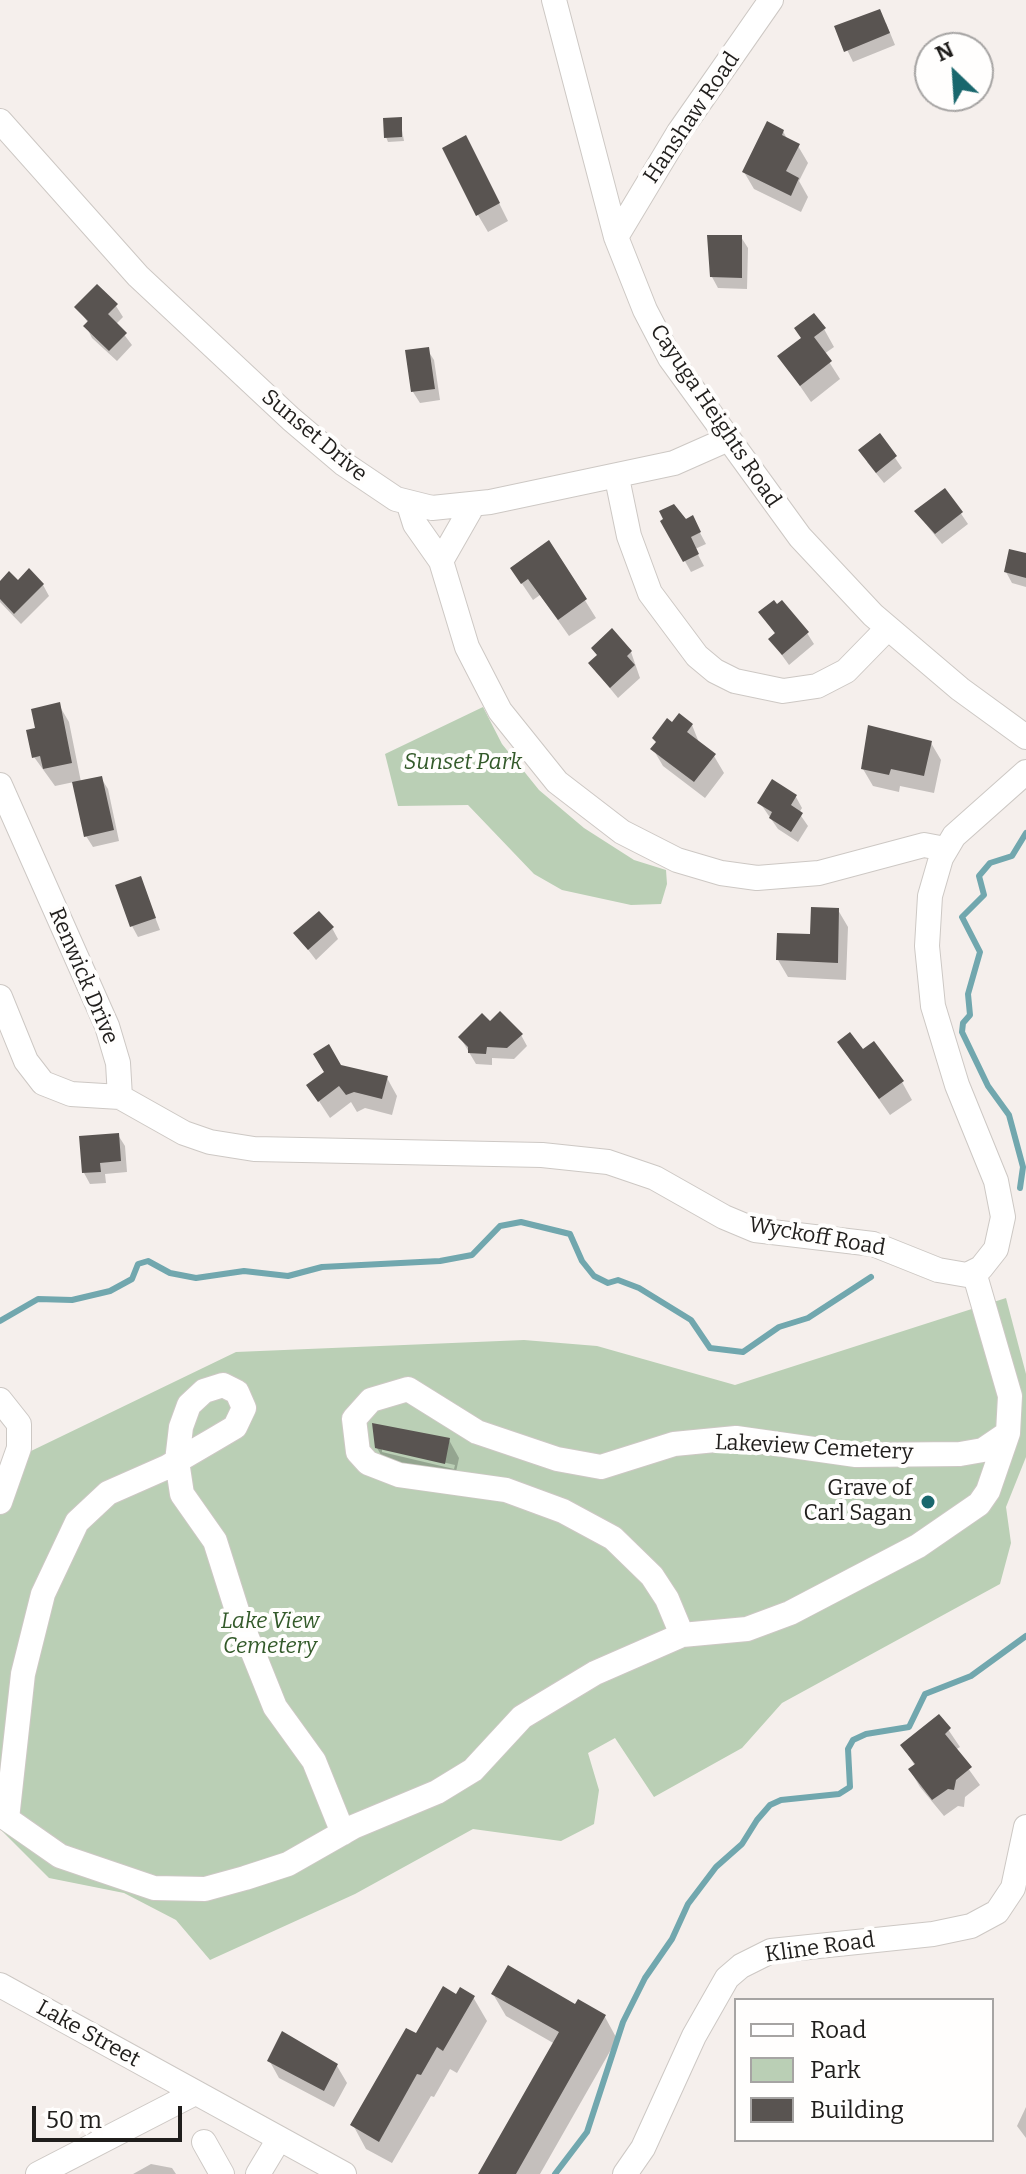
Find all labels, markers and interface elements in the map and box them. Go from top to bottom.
north arrow [914,32,994,112]
text: N [931,36,958,67]
street label: Hanshaw Road [638,47,746,189]
street label: Cayuga Heights Road [644,320,786,512]
street label: Sunset Drive [256,384,372,488]
park label: Sunset Park [404,750,522,776]
street label: Renwick Drive [42,904,124,1048]
street label: Wyckoff Road [746,1212,888,1262]
street label: Lakeview Cemetery [714,1430,914,1466]
place label: Grave of Carl Sagan [803,1476,912,1528]
marker: Grave of Carl Sagan [919,1493,937,1511]
park label: Lake View Cemetery [221,1609,319,1660]
street label: Kline Road [763,1927,877,1969]
street label: Lake Street [32,1995,144,2073]
legend [734,1998,994,2142]
text: Road [810,2016,866,2044]
text: Park [810,2056,861,2084]
scale bar [36,2090,186,2140]
text: Building [810,2096,904,2124]
text: 50 m [46,2106,102,2134]

